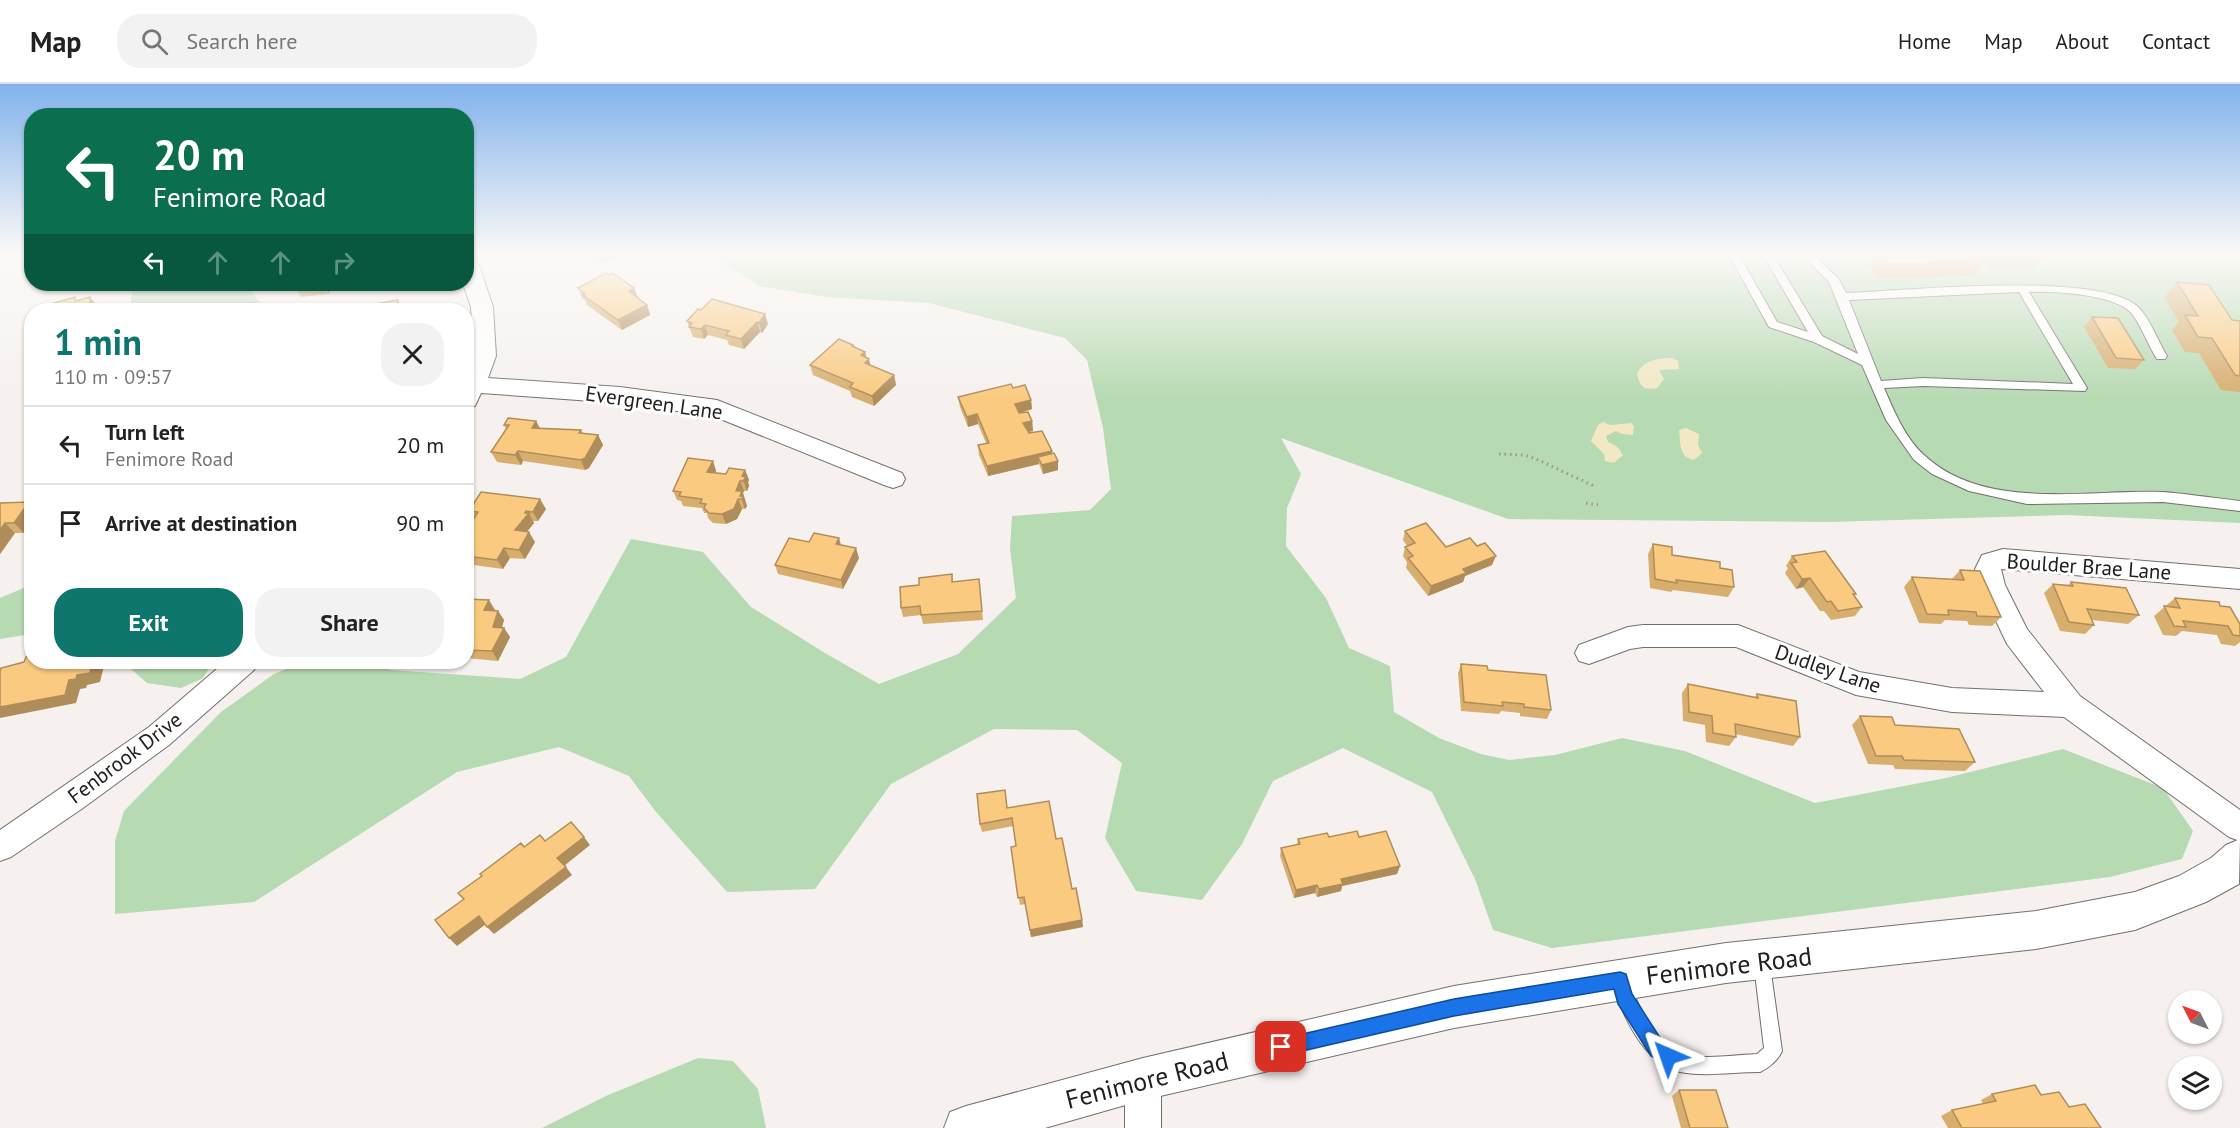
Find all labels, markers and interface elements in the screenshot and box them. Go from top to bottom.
search box [117,14,537,68]
text: Map [30,23,81,60]
icon: search [138,25,171,58]
text: Search here [186,27,297,55]
text: Home [1898,28,1951,55]
text: Map [1984,28,2023,55]
text: About [2056,28,2109,55]
text: Contact [2142,28,2210,55]
text: 20 m [153,127,245,182]
icon: left [54,132,132,210]
text: Fenimore Road [153,180,326,214]
icon: left [138,246,171,279]
icon: ahead [201,246,234,279]
icon: ahead [264,246,297,279]
icon: right [327,246,360,279]
text: 1 min [54,318,142,365]
button: close [381,323,444,386]
text: 110 m · 09:57 [54,364,172,390]
street label: Evergreen Lane [584,379,725,426]
text: Turn left [105,418,185,446]
icon: left [54,429,87,462]
text: 20 m [396,431,444,459]
text: Fenimore Road [105,446,233,472]
icon: arrive [54,507,87,540]
text: Arrive at destination [105,509,297,537]
text: 90 m [396,509,444,537]
street label: Boulder Brae Lane [2006,547,2172,586]
button: Exit [54,588,243,657]
button: Share [255,588,444,657]
street label: Dudley Lane [1772,638,1885,699]
street label: Fenbrook Drive [62,706,187,809]
street label: Fenimore Road [1644,939,1814,992]
north arrow [2168,990,2222,1044]
map controls [2168,990,2222,1110]
pin [1255,1021,1306,1072]
position arrow [1636,1024,1700,1088]
icon: arrive [1264,1030,1297,1063]
street label: Fenimore Road [1062,1043,1232,1116]
button: layers [2168,1056,2222,1110]

